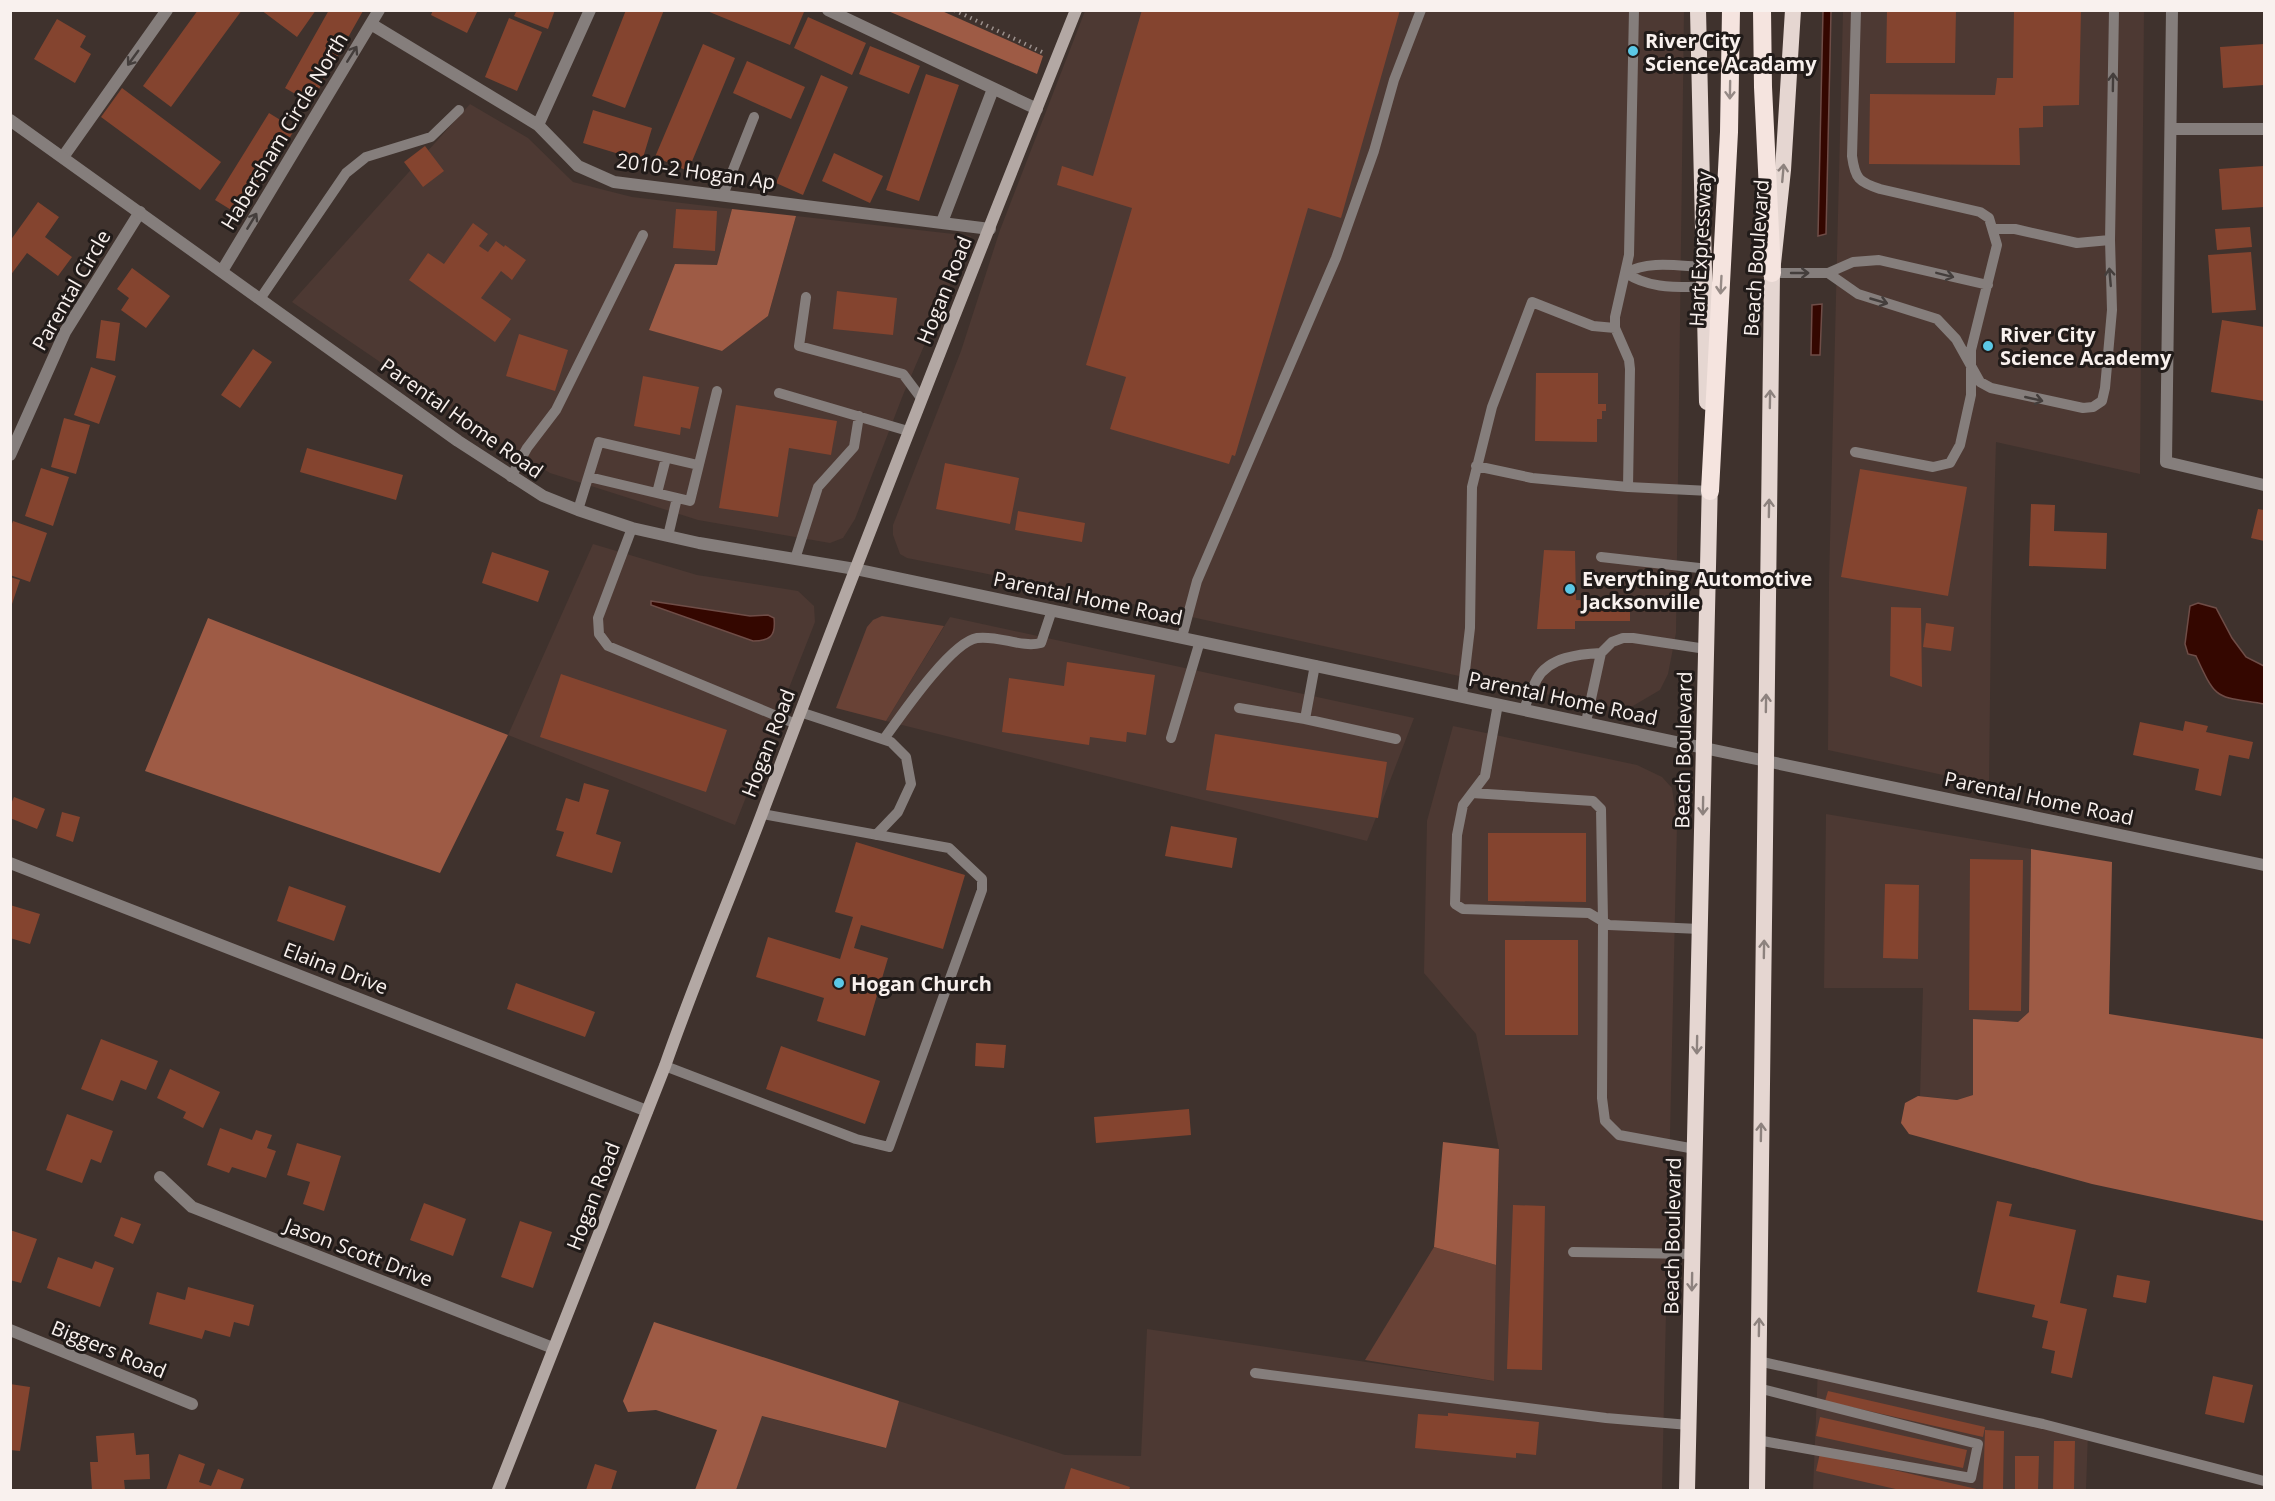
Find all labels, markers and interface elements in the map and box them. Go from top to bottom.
street label: Habersham Circle North [214,27,354,235]
place label: River City Science Acadamy [1645,27,1817,77]
marker: River City Science Acadamy [1626,44,1640,58]
one-way arrow [347,46,359,63]
one-way arrow [127,50,139,66]
one-way arrow [2107,73,2119,93]
one-way arrow [1724,79,1736,99]
street label: 2010-2 Hogan Ap [615,147,777,195]
one-way arrow [1778,163,1789,183]
street label: Hart Expressway [1682,170,1718,327]
street label: Beach Boulevard [1737,179,1775,337]
one-way arrow [246,213,258,230]
street label: Parental Circle [26,225,116,355]
street label: Hogan Road [910,232,978,348]
one-way arrow [1789,267,1809,279]
one-way arrow [2104,268,2115,288]
one-way arrow [1935,270,1954,282]
one-way arrow [1715,274,1726,294]
one-way arrow [1869,296,1888,307]
place label: River City Science Academy [2000,321,2172,371]
marker: River City Science Academy [1981,339,1995,353]
street label: Parental Home Road [375,352,549,484]
one-way arrow [1764,390,1776,410]
one-way arrow [2024,393,2043,405]
one-way arrow [1763,498,1775,518]
street label: Parental Home Road [991,565,1185,631]
place label: Everything Automotive Jacksonville [1580,565,1812,615]
marker: Everything Automotive Jacksonville [1563,582,1577,596]
street label: Parental Home Road [1466,665,1660,731]
street label: Beach Boulevard [1668,671,1698,829]
street label: Hogan Road [735,685,801,801]
one-way arrow [1761,693,1772,713]
street label: Parental Home Road [1942,765,2136,831]
one-way arrow [1697,796,1709,816]
street label: Elaina Drive [280,936,392,1000]
one-way arrow [1758,939,1769,959]
place label: Hogan Church [851,970,992,997]
marker: Hogan Church [832,976,846,990]
one-way arrow [1692,1035,1703,1055]
one-way arrow [1755,1123,1767,1143]
street label: Hogan Road [560,1138,626,1254]
street label: Beach Boulevard [1657,1157,1687,1315]
street label: Jason Scott Drive [279,1211,437,1293]
one-way arrow [1686,1272,1698,1292]
street label: Biggers Road [48,1314,170,1384]
one-way arrow [1753,1318,1764,1338]

